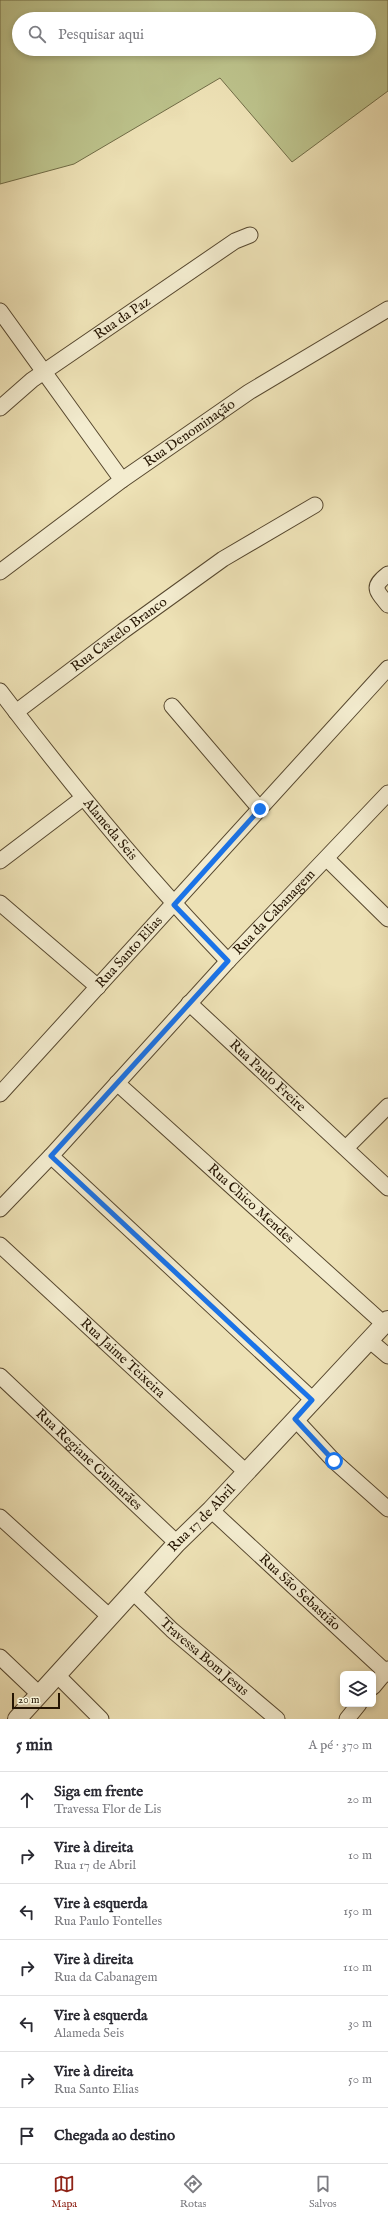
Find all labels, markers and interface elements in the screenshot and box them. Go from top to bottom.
search box [12,12,376,56]
icon: search [26,23,48,45]
text: Pesquisar aqui [58,25,144,44]
street label: Rua da Paz [91,292,154,344]
street label: Rua Denominação [140,395,239,471]
street label: Rua Castelo Branco [68,593,171,676]
street label: Alameda Seis [78,794,141,864]
route end [251,800,269,818]
street label: Rua da Cabanagem [229,866,319,959]
street label: Rua Santo Elias [92,912,167,992]
street label: Rua Paulo Freire [225,1036,310,1116]
street label: Rua Chico Mendes [204,1160,298,1247]
street label: Rua Jaime Teixeira [76,1314,170,1403]
street label: Rua Regiane Guimarães [32,1405,146,1514]
route start [325,1452,343,1470]
street label: Rua 17 de Abril [164,1480,239,1556]
street label: Rua São Sebastião [255,1550,345,1635]
street label: Travessa Bom Jesus [156,1614,252,1700]
map controls [340,1671,376,1707]
button: layers [340,1671,376,1707]
scale bar [12,1691,60,1710]
text: 20 m [18,1693,39,1707]
text: 5 min [16,1735,53,1756]
text: A pé · 370 m [309,1737,372,1754]
text: Siga em frente [54,1782,143,1801]
icon: ahead [16,1789,38,1811]
text: 20 m [347,1791,372,1808]
text: Travessa Flor de Lis [54,1801,161,1818]
text: Vire à direita [54,1838,133,1857]
icon: right [16,1845,38,1867]
text: 10 m [348,1847,372,1864]
text: Rua 17 de Abril [54,1857,136,1874]
text: Vire à esquerda [54,1894,147,1913]
icon: left [16,1901,38,1923]
text: 150 m [343,1903,372,1920]
text: Rua Paulo Fontelles [54,1913,162,1930]
text: Vire à direita [54,1950,133,1969]
icon: right [16,1957,38,1979]
text: 110 m [343,1959,372,1976]
text: Rua da Cabanagem [54,1969,158,1986]
text: Vire à esquerda [54,2006,147,2025]
icon: left [16,2013,38,2035]
text: 30 m [348,2015,372,2032]
text: Alameda Seis [54,2025,124,2042]
text: Vire à direita [54,2062,133,2081]
icon: right [16,2069,38,2091]
text: 50 m [348,2071,372,2088]
text: Rua Santo Elias [54,2081,139,2098]
icon: arrive [16,2125,38,2147]
text: Chegada ao destino [54,2126,175,2145]
tab: Mapa [51,2173,77,2211]
tab: Rotas [180,2173,206,2211]
tab: Salvos [309,2173,337,2211]

